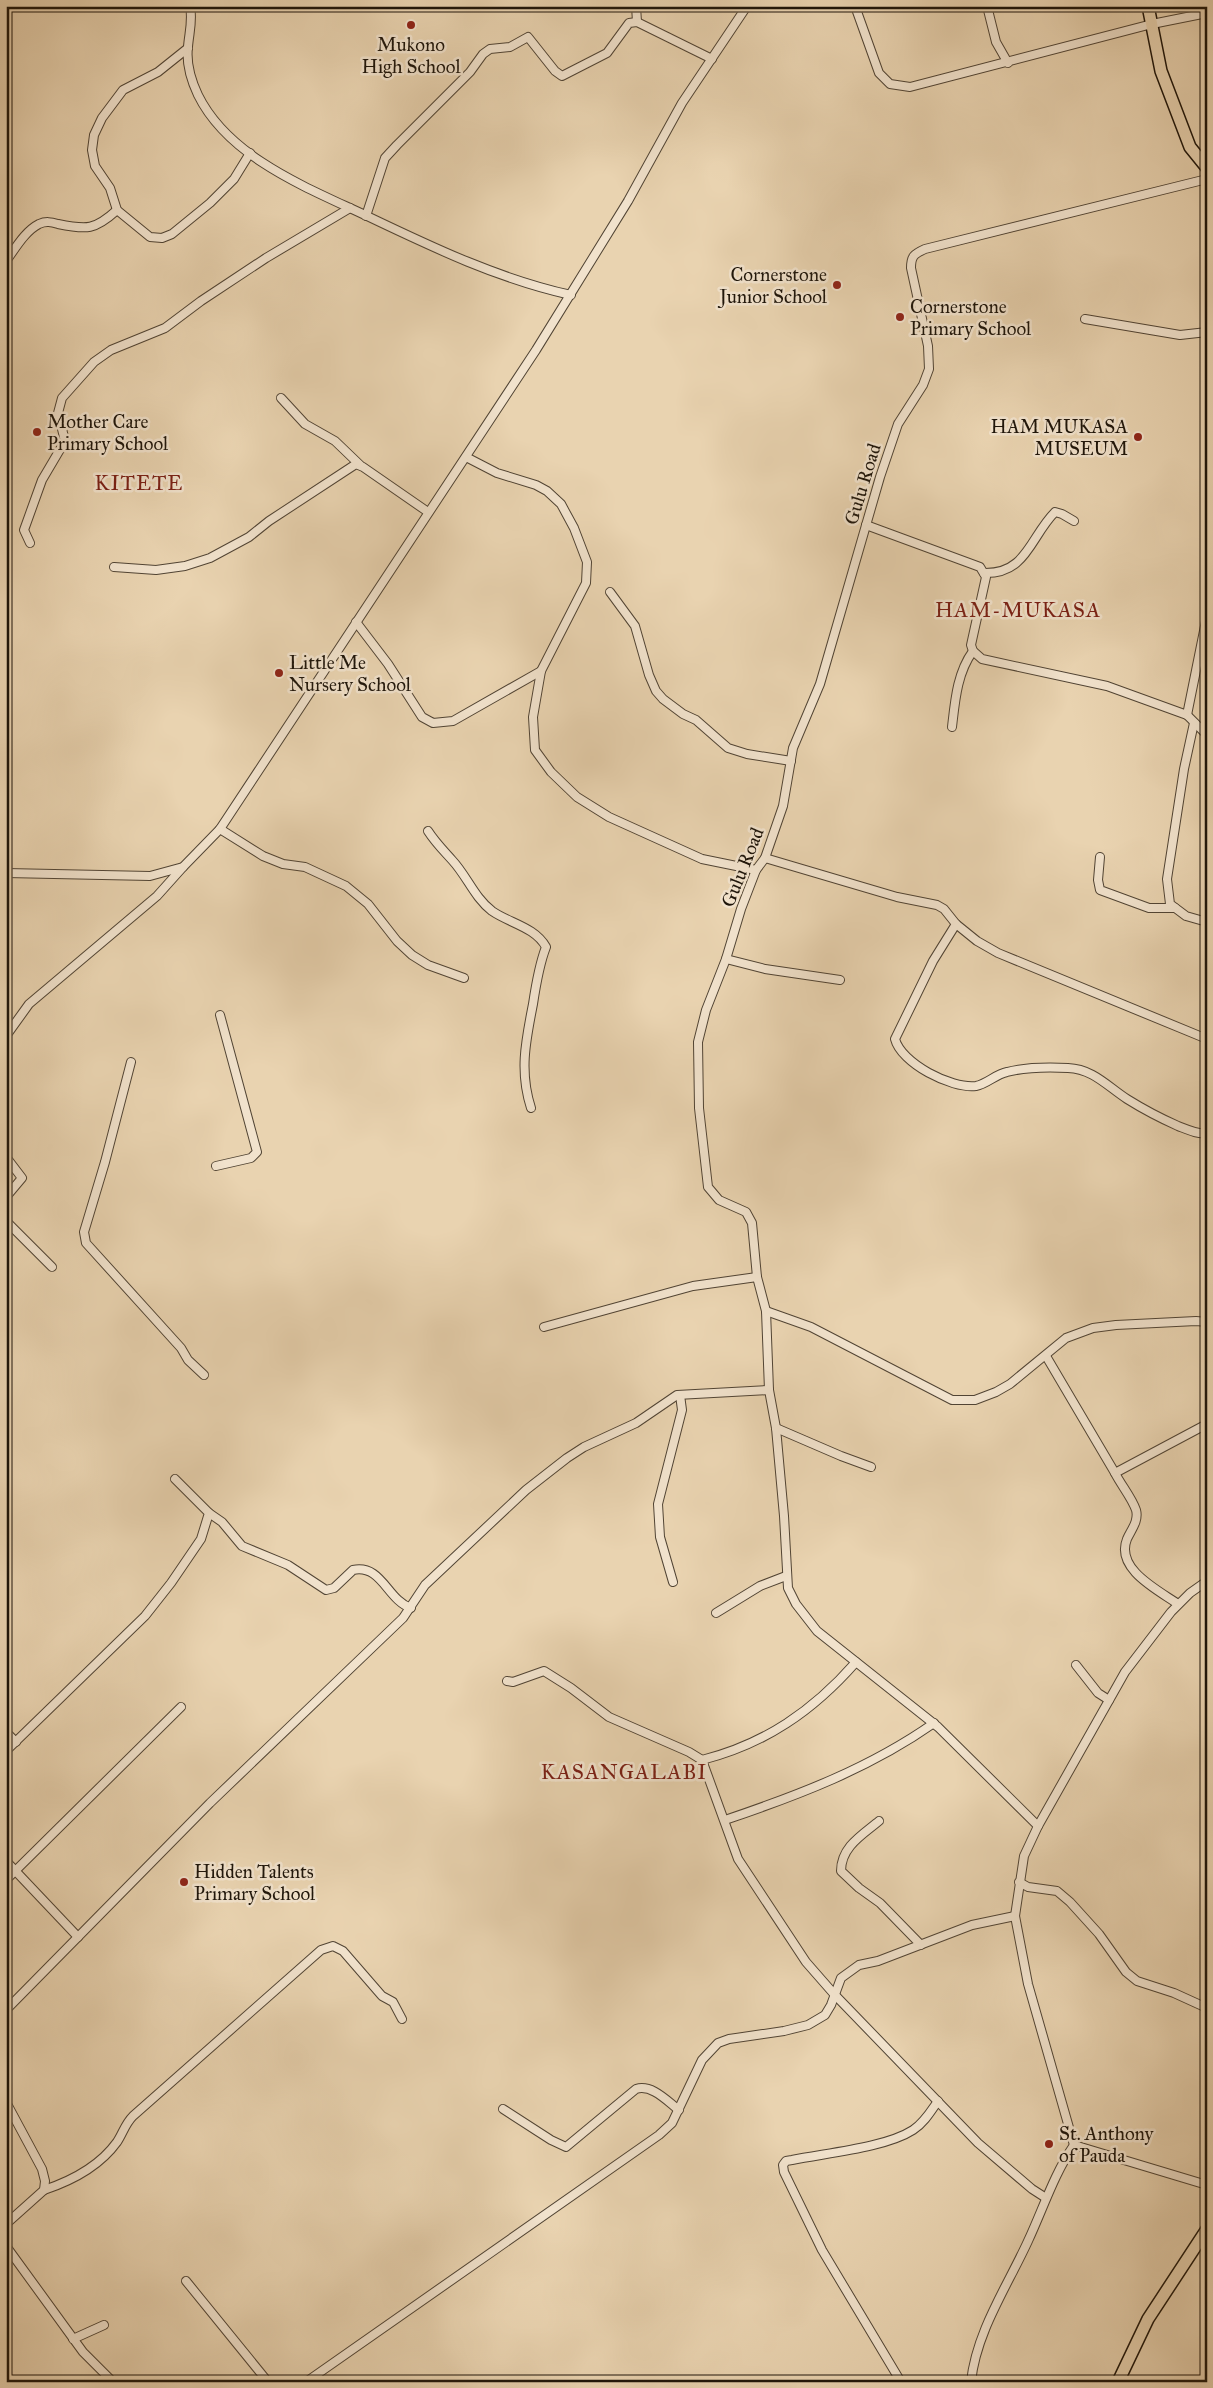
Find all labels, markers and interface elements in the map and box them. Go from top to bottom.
marker: Mukono High School [405,19,417,31]
place label: Mukono High School [361,33,461,79]
place label: Cornerstone Junior School [717,263,828,309]
marker: Cornerstone Junior School [831,279,843,291]
place label: Cornerstone Primary School [910,295,1032,340]
marker: Cornerstone Primary School [894,311,906,323]
place label: Mother Care Primary School [47,410,169,455]
place label: HAM MUKASA MUSEUM [991,415,1128,460]
marker: Mother Care Primary School [31,426,43,438]
marker: HAM MUKASA MUSEUM [1132,431,1144,443]
street label: Gulu Road [839,440,886,528]
district label: KITETE [95,470,183,496]
district label: HAM-MUKASA [935,597,1101,623]
place label: Little Me Nursery School [289,651,412,696]
marker: Little Me Nursery School [273,667,285,679]
street label: Gulu Road [716,824,769,910]
district label: KASANGALABI [541,1759,707,1785]
place label: Hidden Talents Primary School [194,1860,316,1905]
marker: Hidden Talents Primary School [178,1876,190,1888]
place label: St. Anthony of Pauda [1059,2122,1155,2167]
marker: St. Anthony of Pauda [1043,2138,1055,2150]

